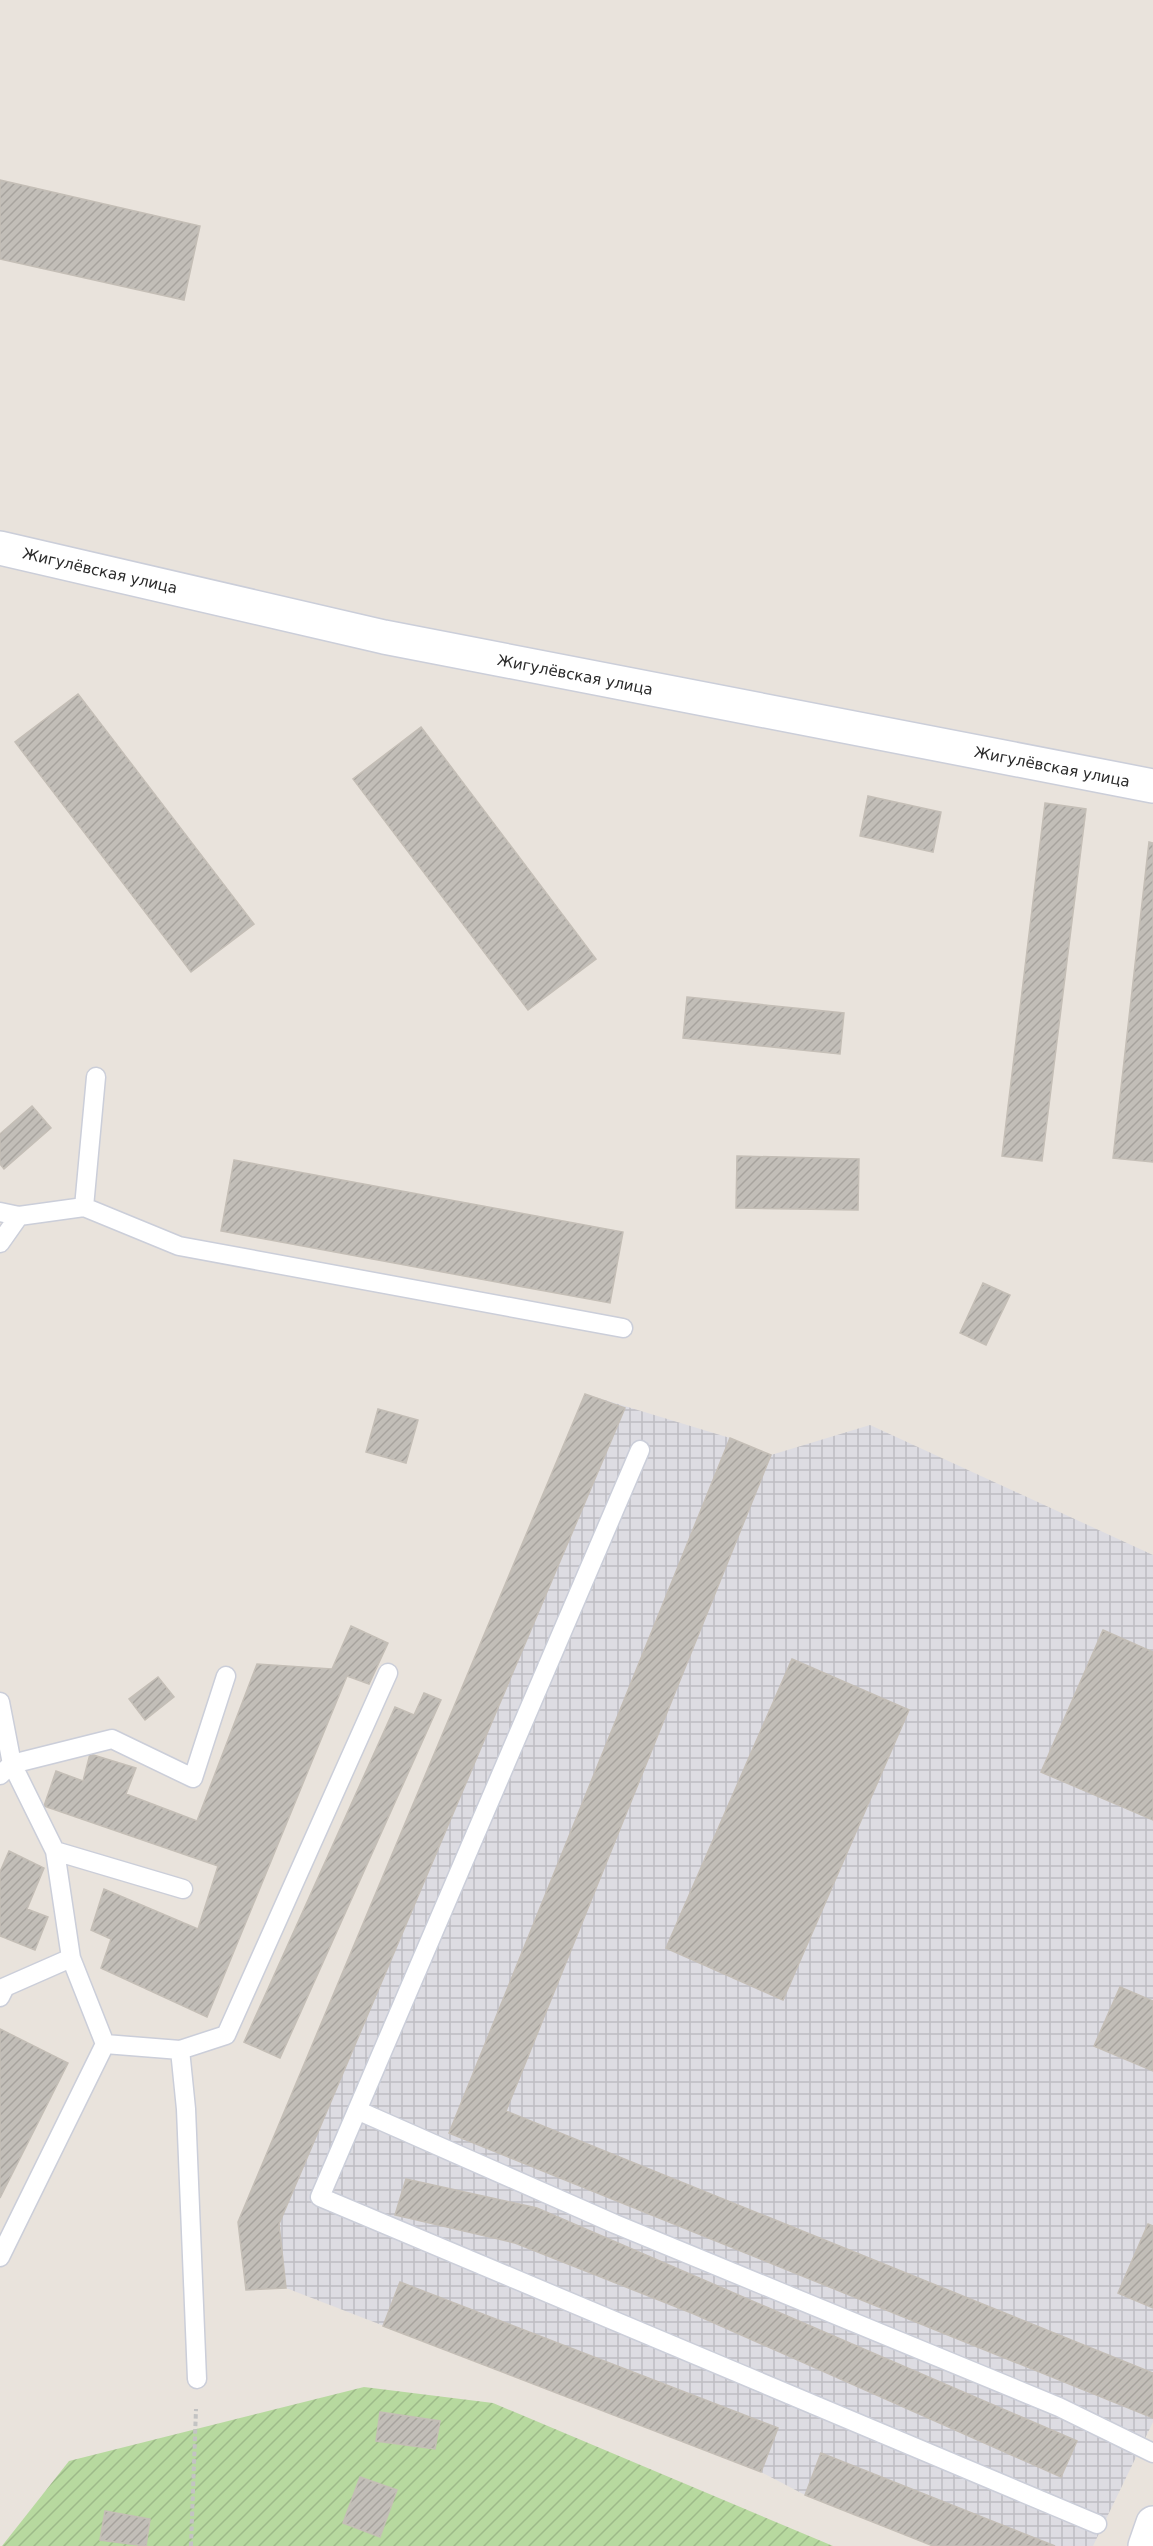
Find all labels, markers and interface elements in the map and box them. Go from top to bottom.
street label: Жигулёвская улица [21,544,179,598]
street label: Жигулёвская улица [496,651,654,699]
street label: Жигулёвская улица [973,743,1131,791]

